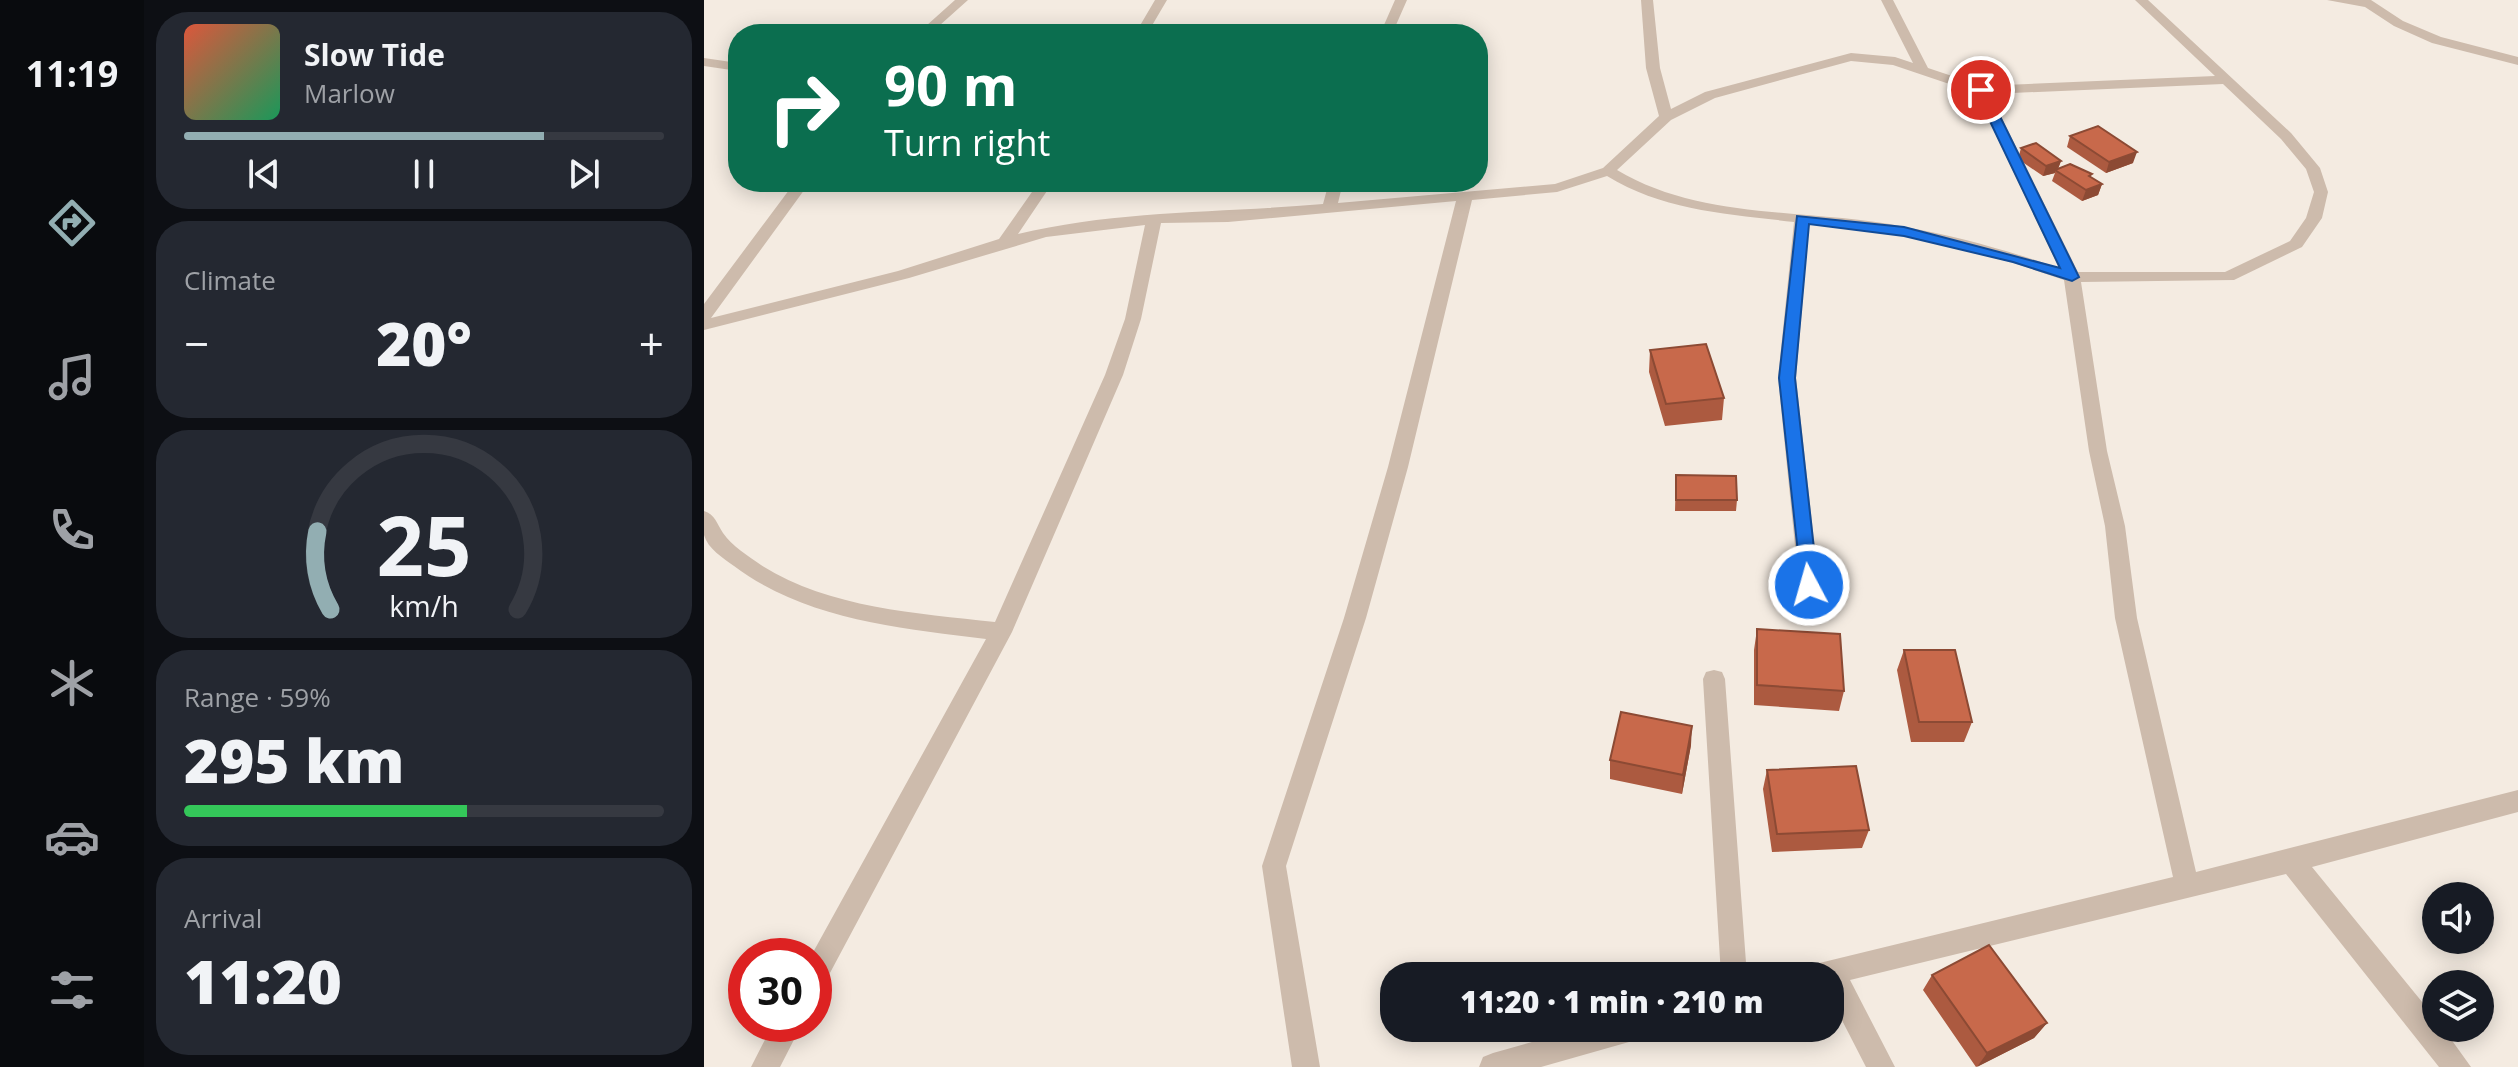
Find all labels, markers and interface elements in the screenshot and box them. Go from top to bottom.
text: Slow Tide [304,34,445,75]
text: 90 m [884,46,1018,122]
text: 11:19 [26,49,118,98]
icon: right [752,56,856,160]
pin [1947,56,2015,124]
icon: arrive [1959,68,2003,112]
text: Marlow [304,75,395,111]
text: Turn right [884,118,1050,167]
icon: previous [242,152,286,196]
icon: pause [402,152,446,196]
icon: next [562,152,606,196]
icon: directions [44,195,100,251]
text: Climate [184,262,276,298]
text: 20° [376,302,472,384]
text: − [184,313,209,373]
text: + [639,313,664,373]
icon: music [44,349,100,405]
text: 25 [376,486,472,599]
icon: phone [44,502,100,558]
position arrow [1767,543,1851,627]
text: km/h [389,586,459,625]
icon: climate [44,655,100,711]
text: Range · 59% [184,679,331,715]
text: 295 km [184,719,405,801]
icon: car [44,809,100,865]
map controls [2422,882,2494,1042]
button: sound [2422,882,2494,954]
text: Arrival [184,900,262,936]
speed limit sign: 30 [728,938,832,1042]
text: 11:20 [184,940,342,1022]
icon: filters [44,962,100,1018]
button: layers [2422,970,2494,1042]
text: 11:20 · 1 min · 210 m [1460,981,1764,1022]

